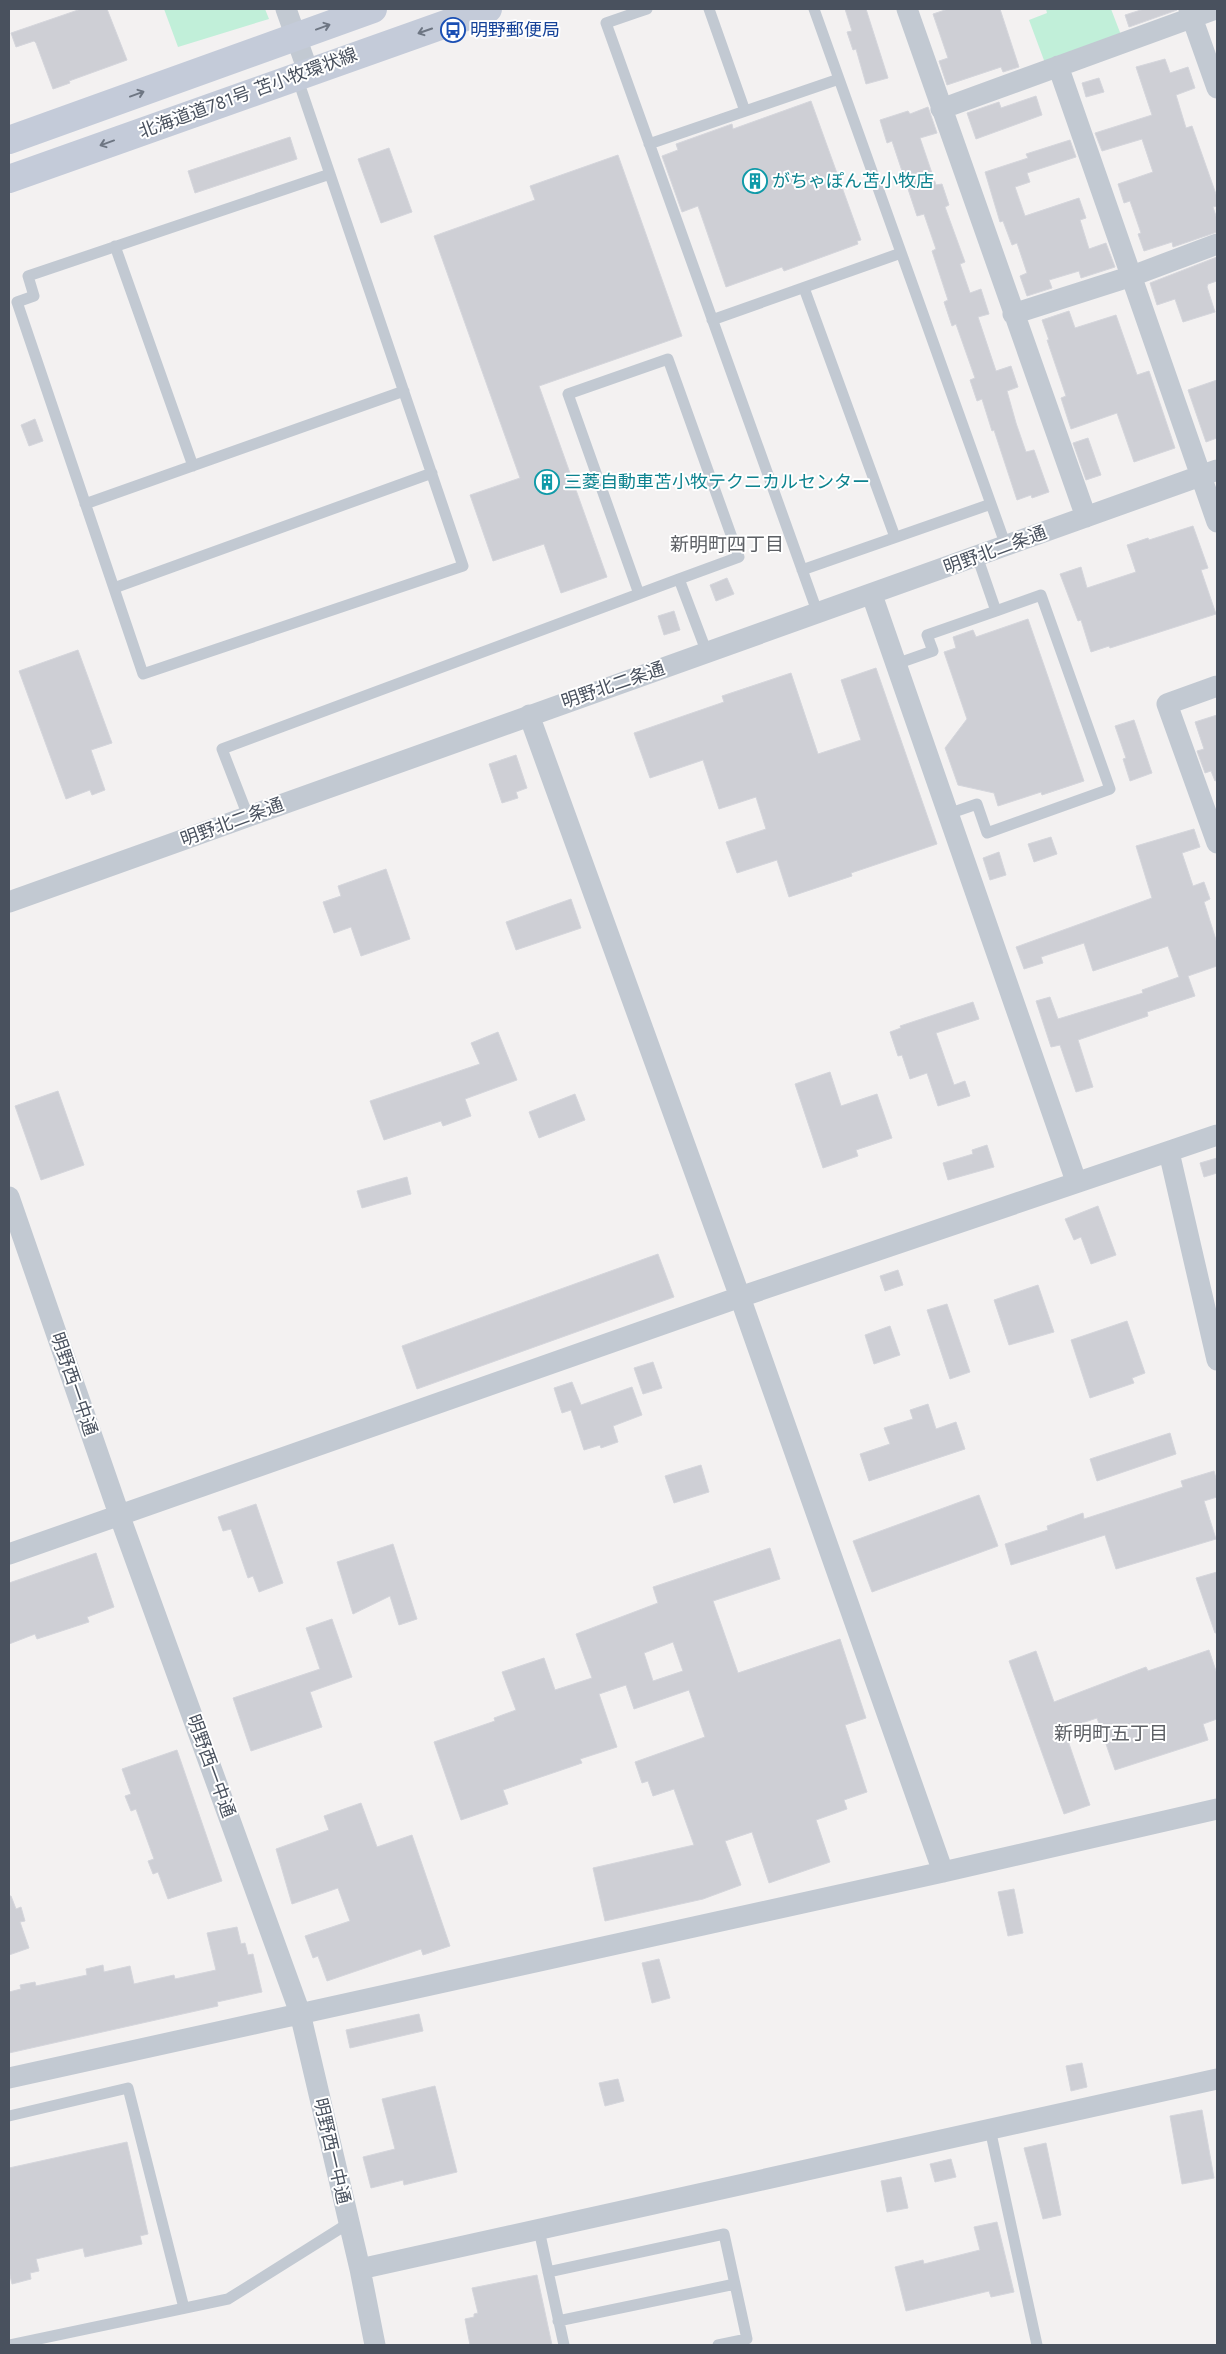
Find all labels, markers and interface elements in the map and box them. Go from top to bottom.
bus stop icon: 明野郵便局 [440,17,466,43]
place label: 明野郵便局 [470,17,560,43]
one-way arrow [315,22,330,31]
one-way arrow [417,26,433,36]
street label: 北海道道781号 苫小牧環状線 [135,41,361,145]
one-way arrow [129,89,144,98]
one-way arrow [100,139,115,148]
building icon: がちゃぽん苫小牧店 [742,168,768,194]
place label: がちゃぽん苫小牧店 [772,168,934,194]
building icon: 三菱自動車苫小牧テクニカルセンター [534,469,560,495]
place label: 三菱自動車苫小牧テクニカルセンター [564,469,870,495]
street label: 明野北二条通 [940,519,1050,581]
district label: 新明町四丁目 [670,531,784,558]
street label: 明野北二条通 [558,655,668,715]
street label: 明野北二条通 [177,791,287,853]
street label: 明野西一中通 [44,1329,104,1439]
street label: 明野西一中通 [180,1711,242,1821]
district label: 新明町五丁目 [1054,1720,1168,1747]
street label: 明野西一中通 [307,2095,357,2207]

